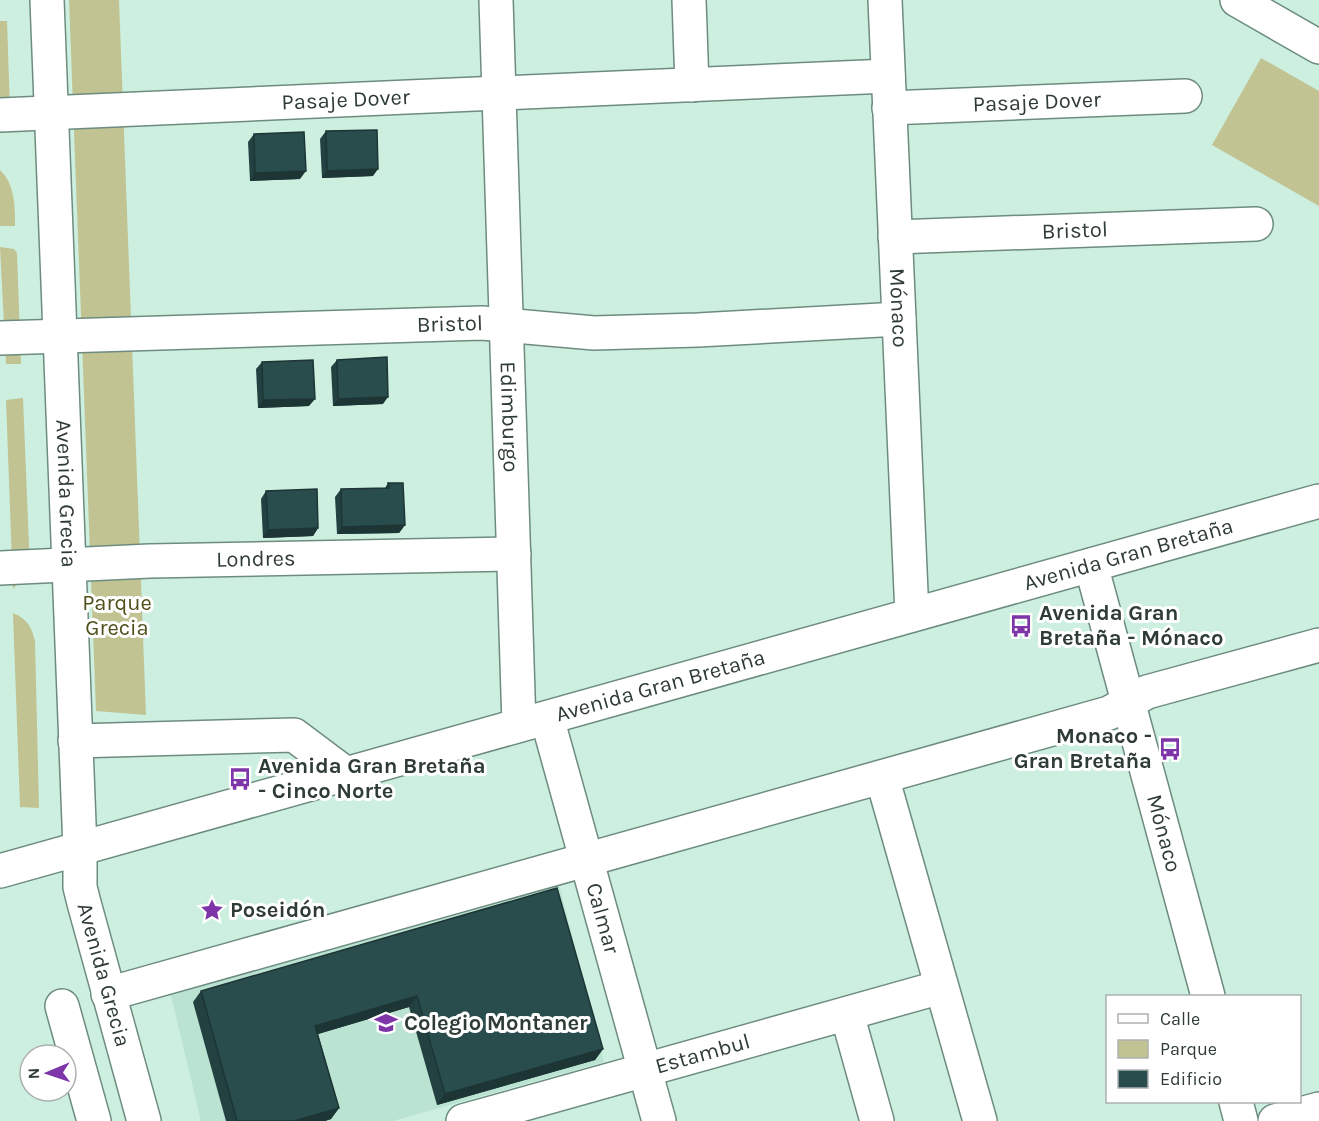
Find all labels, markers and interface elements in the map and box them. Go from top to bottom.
street label: Pasaje Dover [281,84,410,116]
street label: Pasaje Dover [972,86,1102,118]
street label: Bristol [1041,216,1108,245]
street label: Mónaco [884,267,913,348]
street label: Bristol [416,310,483,338]
street label: Edimburgo [494,361,524,473]
street label: Avenida Grecia [50,419,82,568]
street label: Avenida Gran Bretaña [1021,513,1236,596]
street label: Londres [216,545,296,573]
park label: Parque Grecia [82,590,152,641]
place label: Avenida Gran Bretaña - Mónaco [1039,600,1223,651]
bus stop icon: Avenida Gran Bretaña - Mónaco [1008,613,1034,639]
street label: Avenida Gran Bretaña [553,644,768,727]
place label: Monaco - Gran Bretaña [1014,723,1152,774]
bus stop icon: Monaco - Gran Bretaña [1157,736,1183,762]
place label: Avenida Gran Bretaña - Cinco Norte [258,753,486,804]
bus stop icon: Avenida Gran Bretaña - Cinco Norte [227,766,253,792]
street label: Mónaco [1141,792,1187,875]
street label: Calmar [580,880,625,957]
place icon: Poseidón [199,897,225,923]
place label: Poseidón [230,897,325,923]
street label: Avenida Grecia [72,900,136,1050]
legend [1106,995,1301,1103]
text: Calle [1160,1008,1200,1030]
school or university icon: Colegio Montaner [373,1010,399,1036]
place label: Colegio Montaner [404,1010,588,1036]
street label: Estambul [652,1028,753,1079]
text: Parque [1160,1038,1217,1060]
north arrow [18,1043,78,1103]
text: N [24,1067,43,1080]
text: Edificio [1160,1068,1222,1090]

